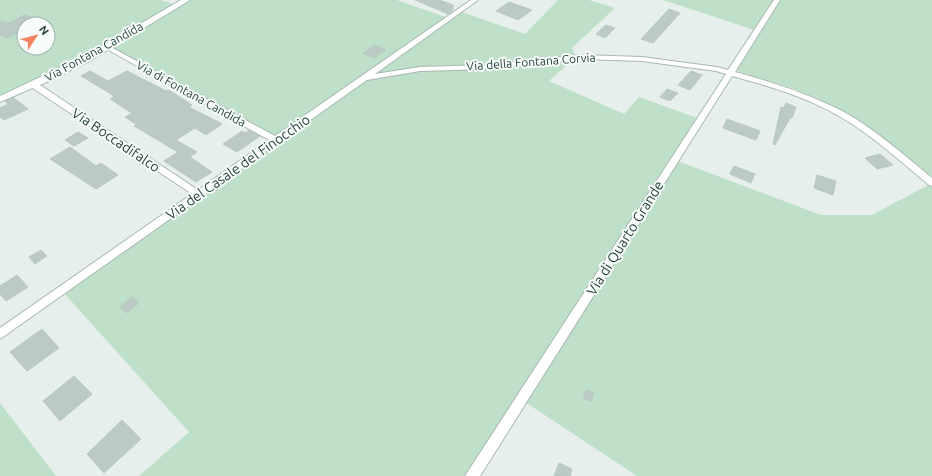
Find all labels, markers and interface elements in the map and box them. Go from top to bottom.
north arrow [16,16,56,56]
street label: Via Fontana Candida [42,19,145,84]
text: N [37,23,51,37]
street label: Via della Fontana Corvia [466,50,596,73]
street label: Via di Fontana Candida [134,58,248,129]
street label: Via Boccadifalco [69,105,163,175]
street label: Via del Casale del Finocchio [163,111,313,223]
street label: Via di Quarto Grande [583,178,667,298]

